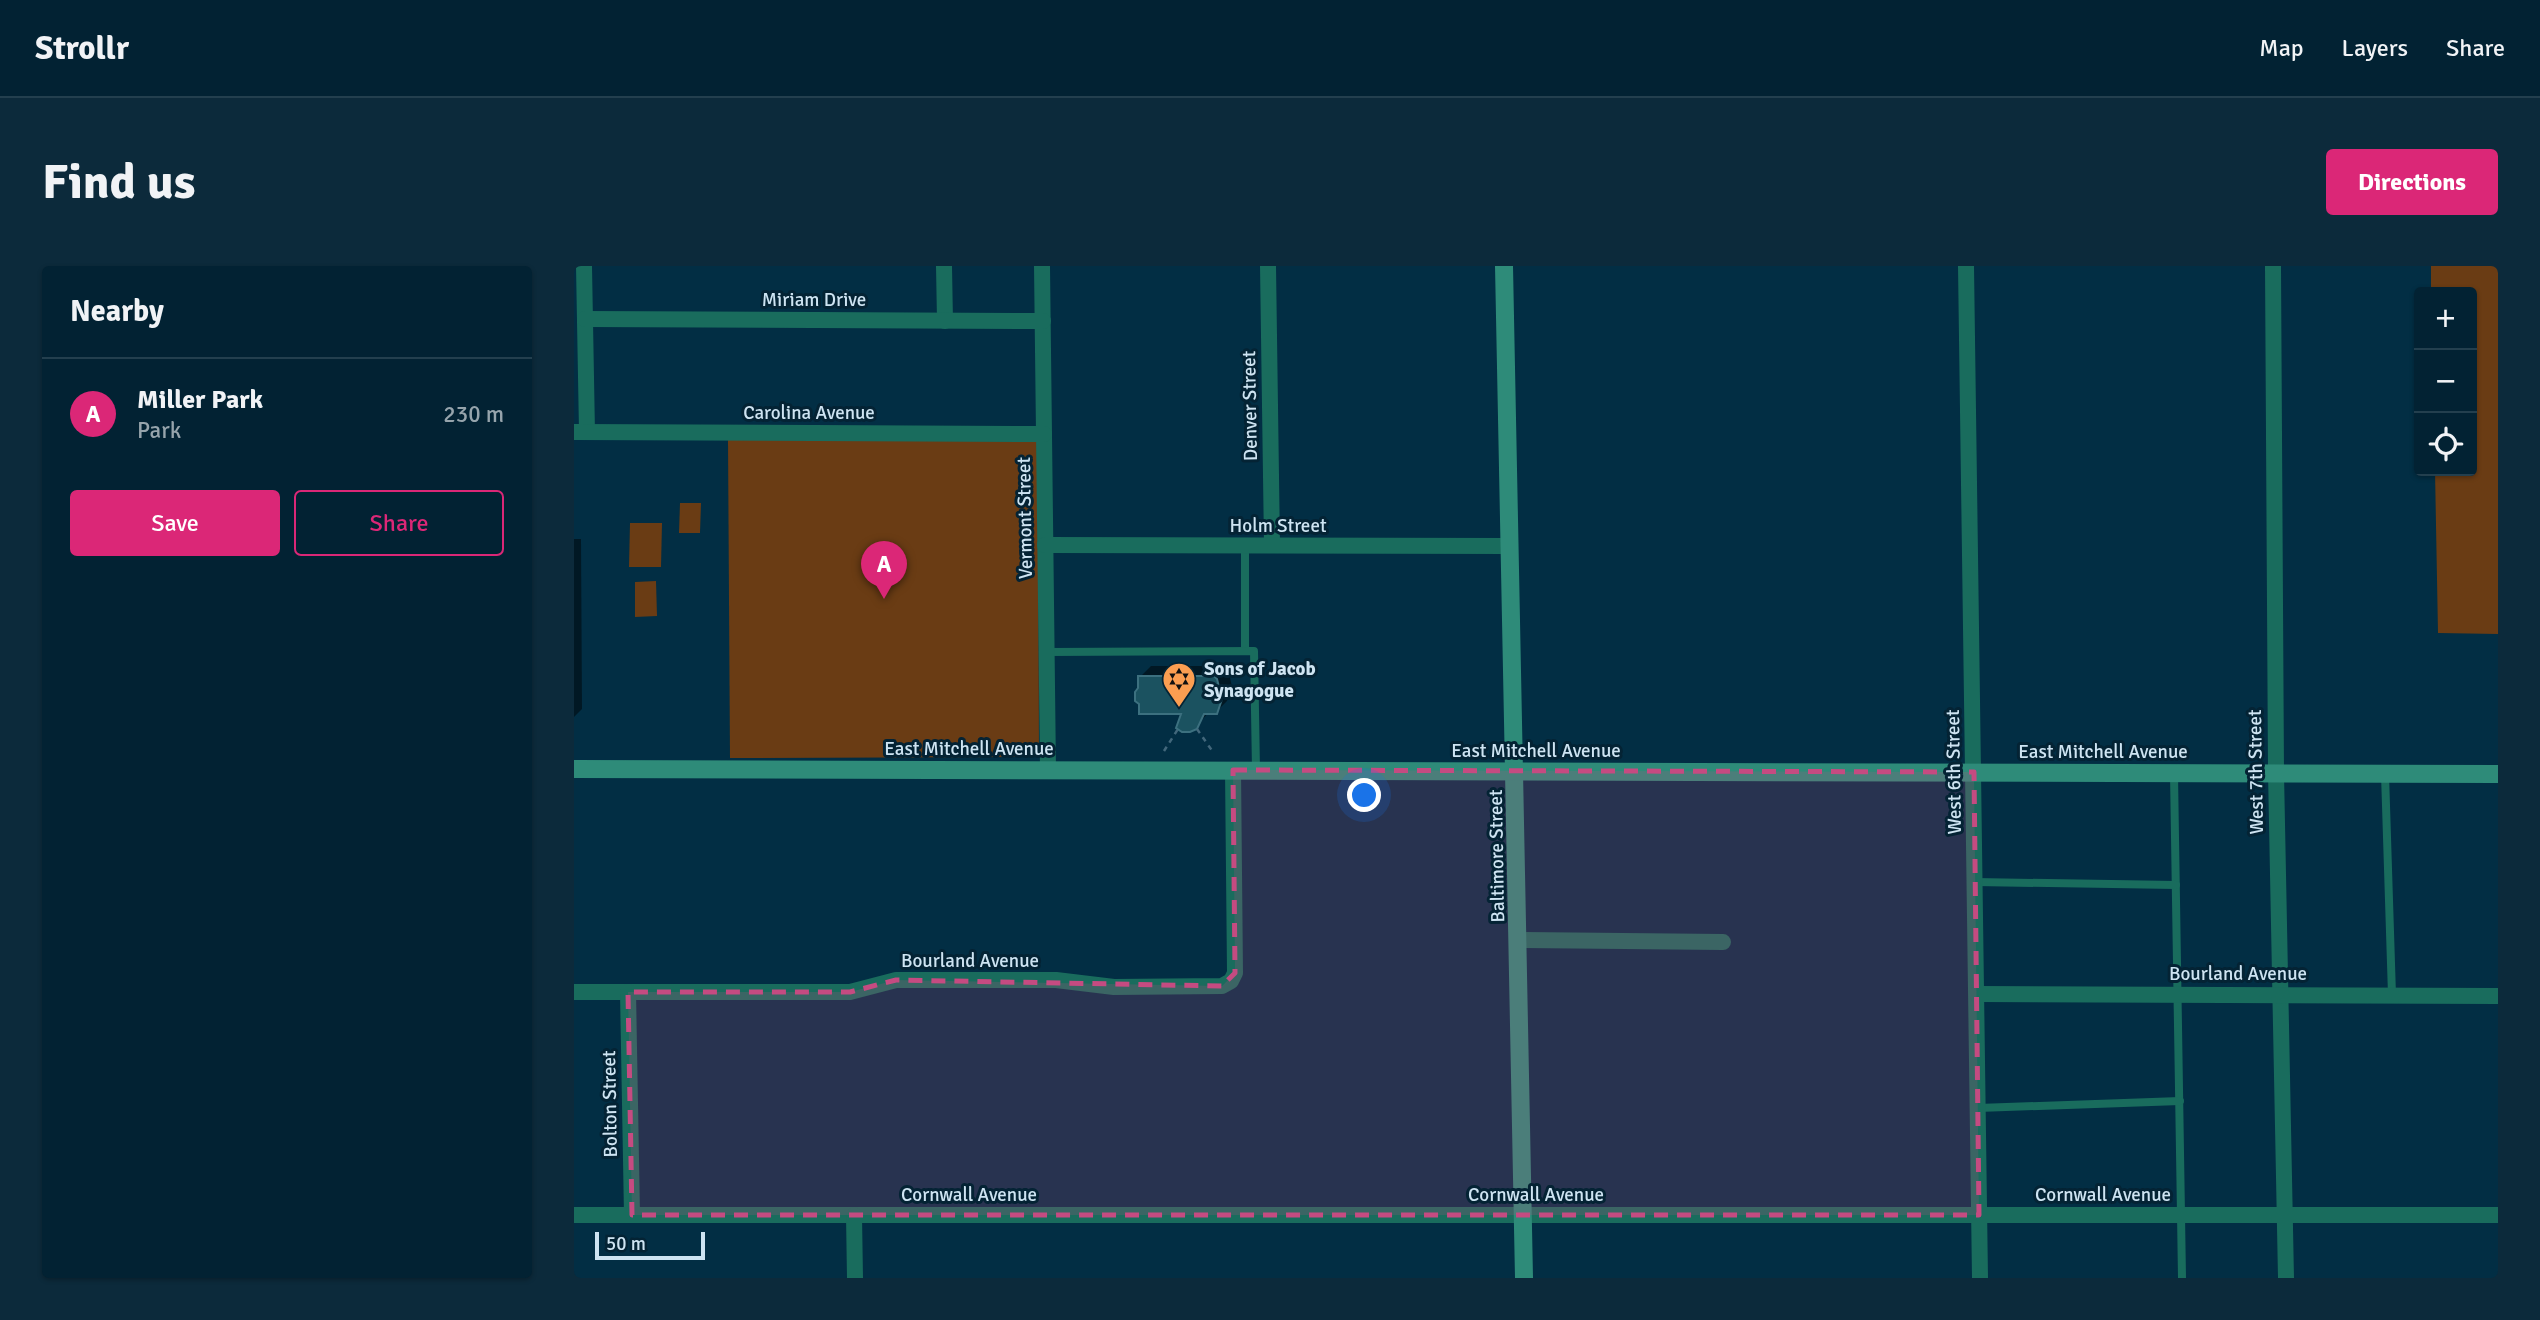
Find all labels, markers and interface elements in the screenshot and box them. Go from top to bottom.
text: Strollr [35,28,129,69]
text: Map [2259,33,2304,63]
text: Layers [2342,33,2408,63]
text: Share [2446,33,2505,63]
button: Directions [2326,149,2498,215]
text: Find us [42,152,195,212]
map controls [2414,287,2477,476]
button: + [2414,287,2477,350]
street label: Miriam Drive [762,288,866,312]
text: Nearby [70,293,164,330]
street label: Denver Street [1237,350,1263,461]
button: − [2414,350,2477,413]
text: Miller Park [137,384,263,416]
text: A [86,400,100,429]
text: 230 m [443,400,504,429]
street label: Carolina Avenue [743,401,875,425]
button: locate [2414,413,2477,476]
text: Park [137,416,181,445]
street label: Vermont Street [1012,456,1038,579]
button: Save [70,490,280,556]
button: Share [294,490,504,556]
street label: Holm Street [1229,514,1327,538]
pin: A [861,541,907,599]
place label: Sons of Jacob Synagogue [1204,657,1316,703]
synagogue icon: Sons of Jacob Synagogue [1160,660,1198,709]
street label: West 6th Street [1941,709,1967,835]
street label: West 7th Street [2243,709,2269,835]
street label: East Mitchell Avenue [884,737,1054,761]
street label: East Mitchell Avenue [1451,739,1621,763]
street label: East Mitchell Avenue [2018,740,2188,764]
your location [1347,778,1381,812]
street label: Baltimore Street [1484,789,1510,923]
street label: Bourland Avenue [901,949,1039,973]
street label: Bourland Avenue [2169,962,2307,986]
street label: Bolton Street [597,1050,623,1158]
street label: Cornwall Avenue [901,1183,1037,1207]
street label: Cornwall Avenue [1468,1183,1604,1207]
street label: Cornwall Avenue [2035,1183,2171,1207]
scale bar [595,1229,705,1261]
text: 50 m [606,1232,646,1256]

